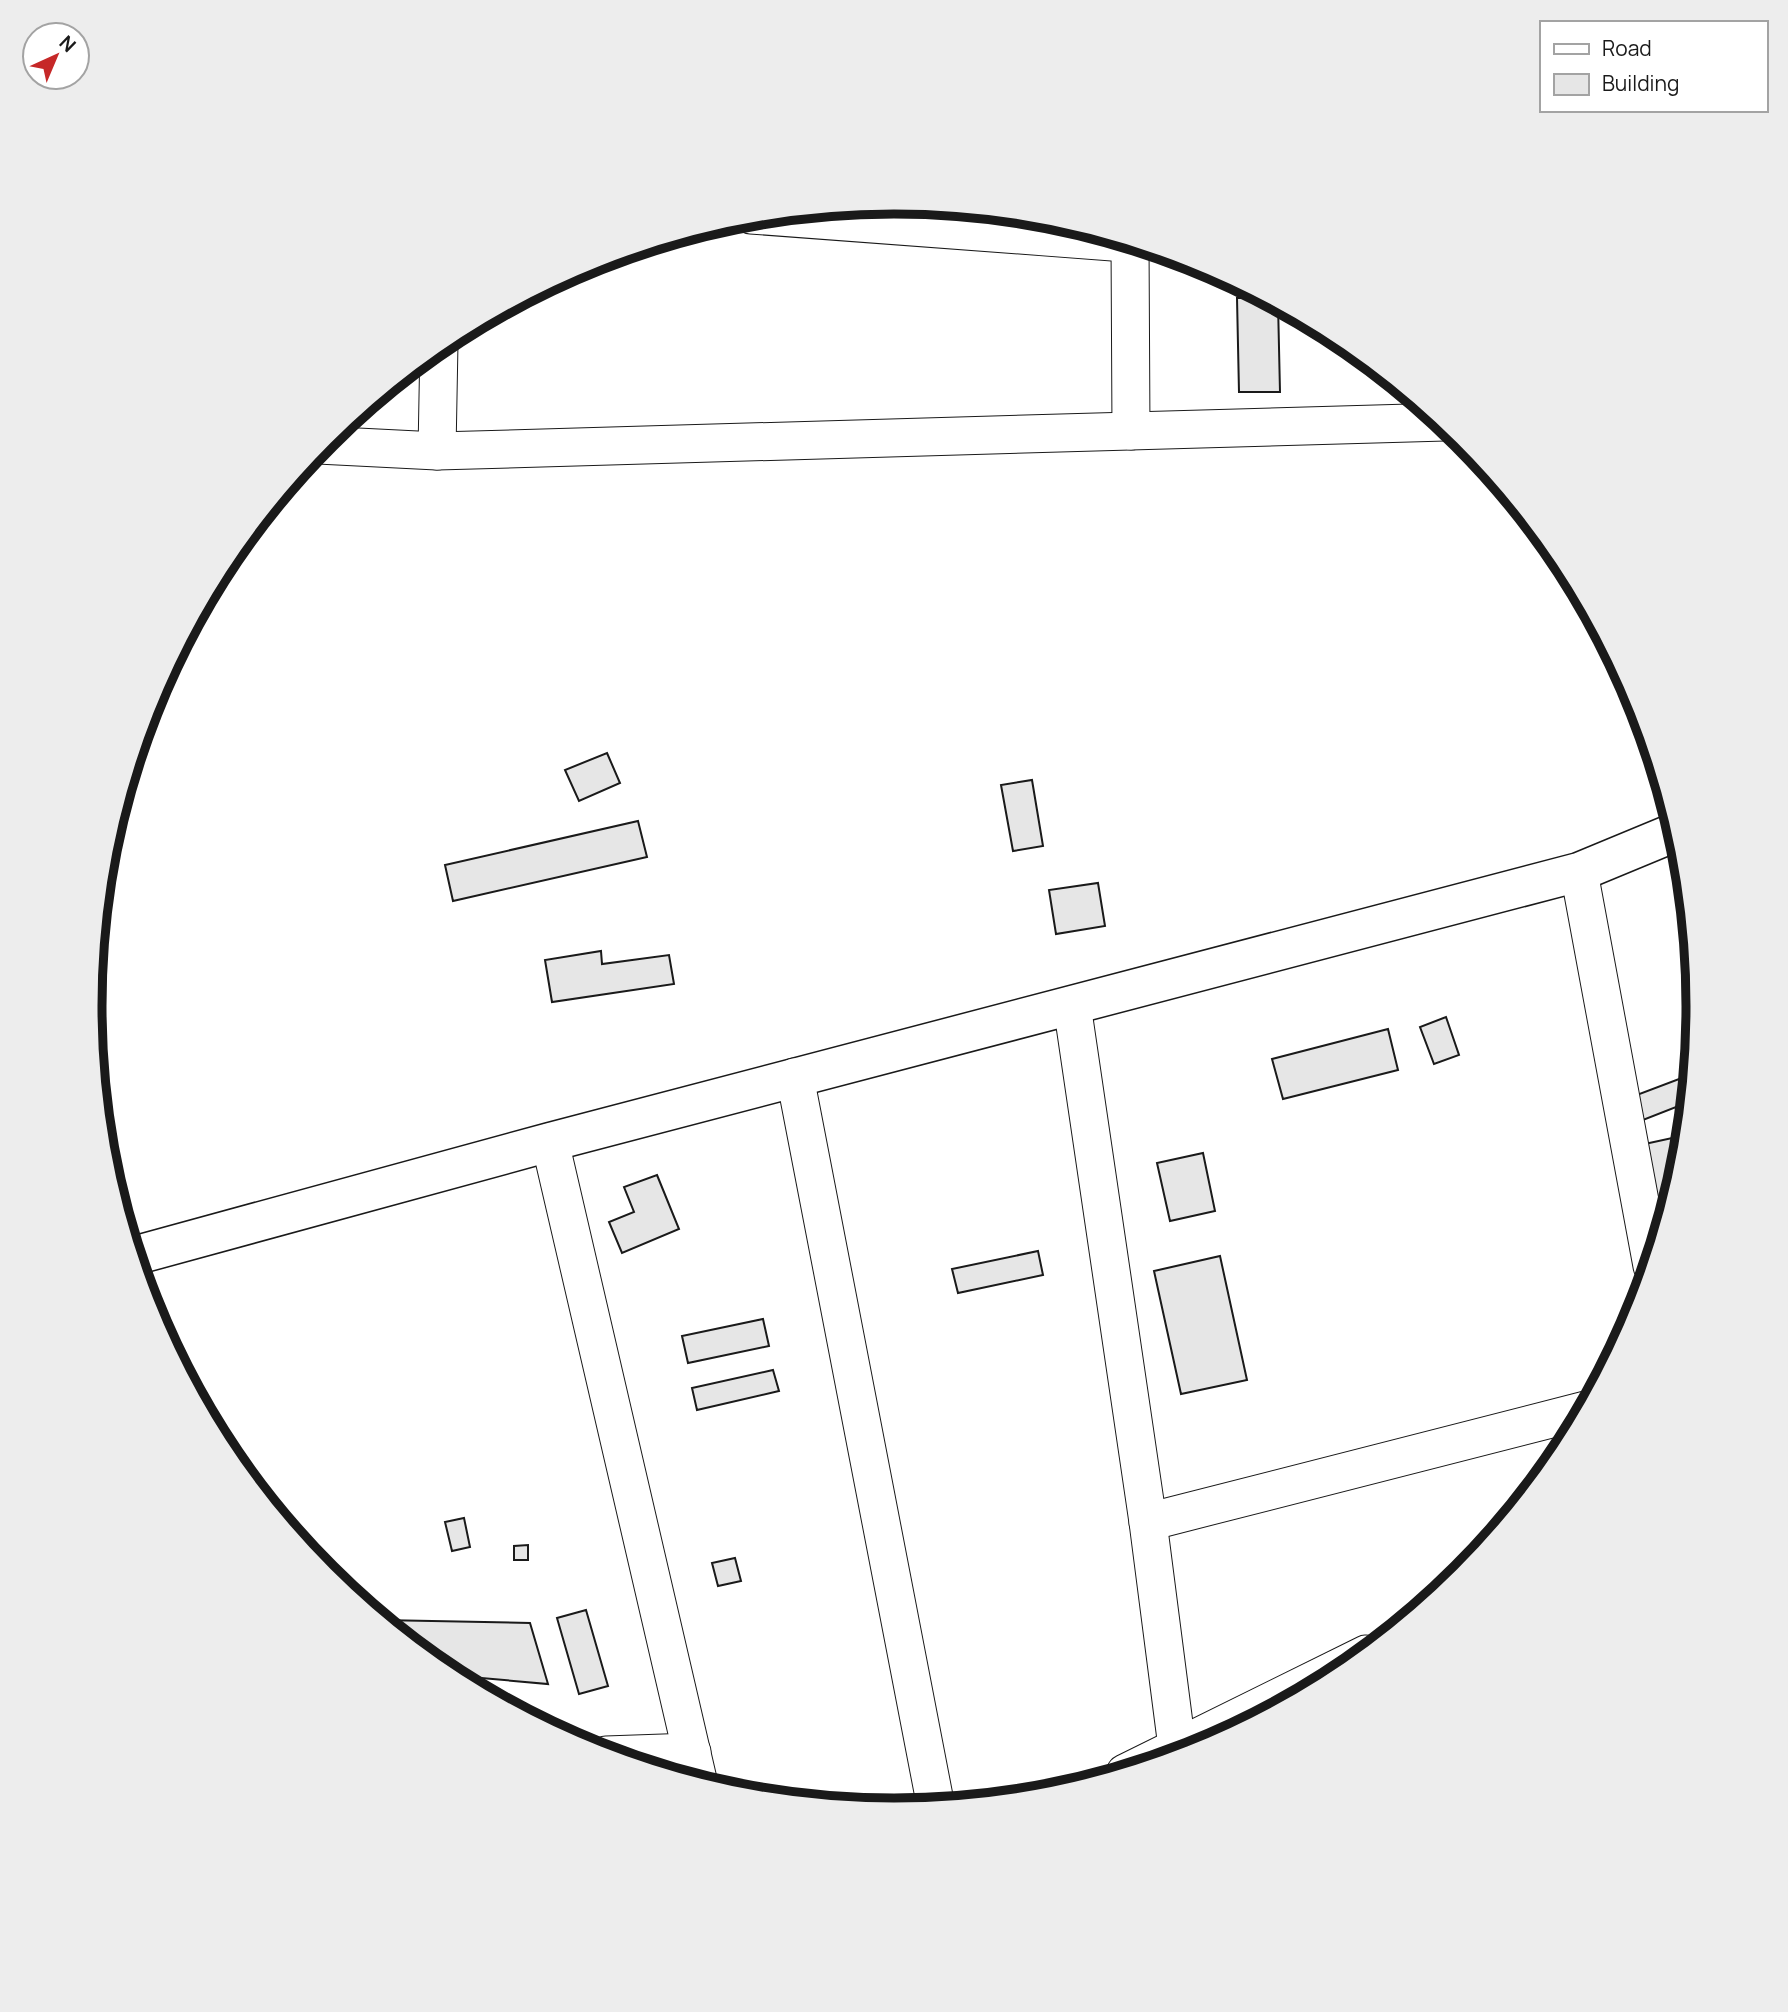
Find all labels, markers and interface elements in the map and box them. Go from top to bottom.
north arrow [21,21,91,91]
legend [1540,21,1767,112]
text: N [54,30,82,58]
text: Road [1602,34,1652,62]
text: Building [1602,69,1679,97]

